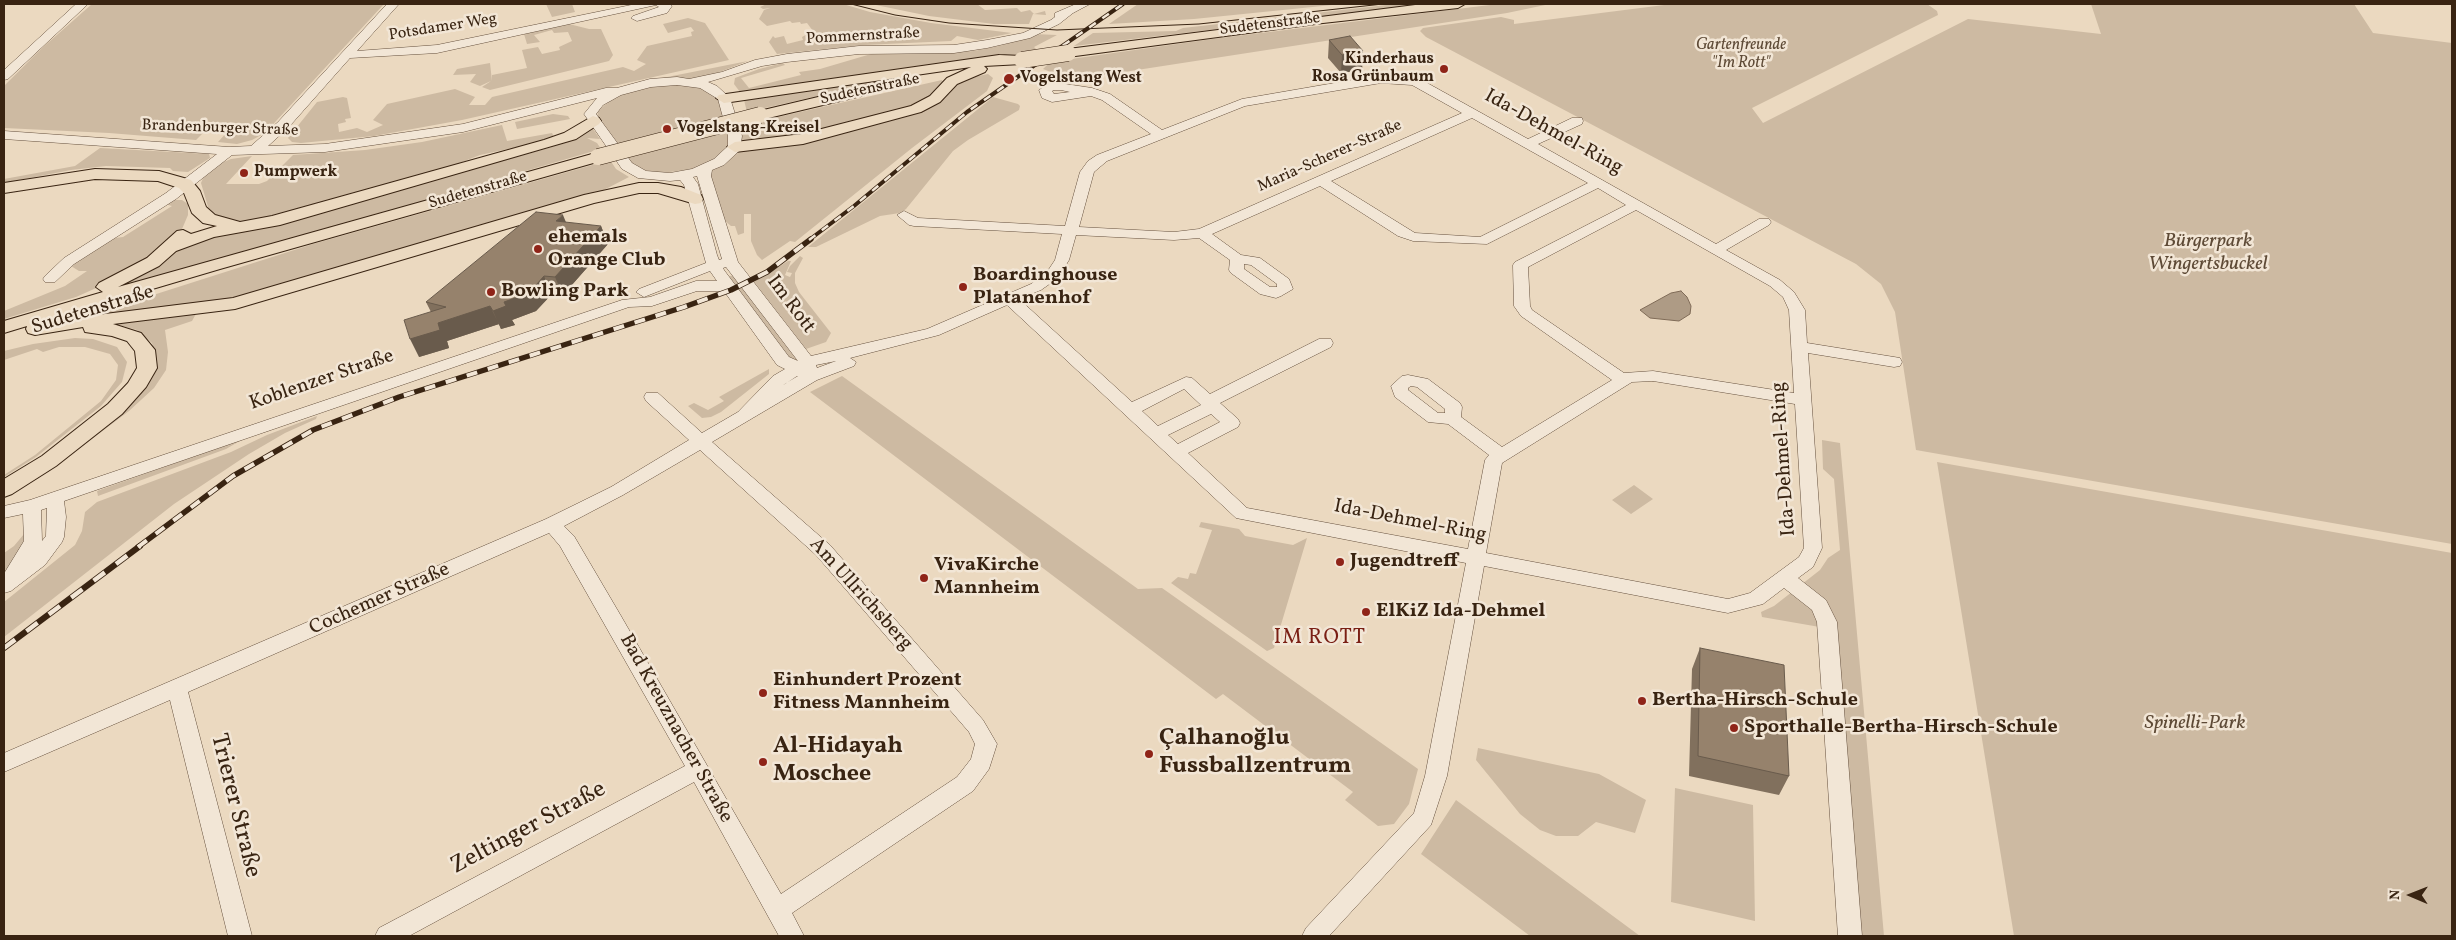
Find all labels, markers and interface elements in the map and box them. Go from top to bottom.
street label: Sudetenstraße [1219,9,1321,41]
street label: Potsdamer Weg [388,10,498,46]
street label: Pommernstraße [806,24,920,50]
park label: Gartenfreunde "Im Rott" [1696,36,1786,74]
place label: Kinderhaus Rosa Grünbaum [1312,50,1434,88]
marker: Kinderhaus Rosa Grünbaum [1438,63,1450,75]
place label: Vogelstang West [1020,69,1142,89]
street label: Sudetenstraße [818,70,922,110]
marker: Vogelstang West [1002,72,1016,86]
street label: Ida-Dehmel-Ring [1479,85,1627,181]
street label: Brandenburger Straße [141,117,299,141]
street label: Maria-Scherer-Straße [1255,117,1405,197]
place label: Vogelstang-Kreisel [677,119,820,139]
marker: Vogelstang-Kreisel [661,123,673,135]
place label: Pumpwerk [254,163,337,183]
marker: Pumpwerk [238,167,250,179]
street label: Sudetenstraße [427,168,529,214]
place label: ehemals Orange Club [548,226,666,273]
park label: Bürgerpark Wingertsbuckel [2148,230,2268,277]
marker: ehemals Orange Club [532,243,544,255]
place label: Boardinghouse Platanenhof [973,264,1117,311]
street label: Im Rott [760,271,820,339]
place label: Bowling Park [501,280,629,304]
street label: Sudetenstraße [29,281,157,341]
marker: Boardinghouse Platanenhof [957,281,969,293]
marker: Bowling Park [485,286,497,298]
street label: Koblenzer Straße [247,345,397,417]
street label: Ida-Dehmel-Ring [1768,381,1802,537]
street label: Ida-Dehmel-Ring [1332,495,1488,549]
street label: Am Ullrichsberg [803,534,917,656]
place label: Jugendtreff [1350,550,1458,574]
place label: VivaKirche Mannheim [934,554,1040,601]
marker: Jugendtreff [1334,556,1346,568]
street label: Cochemer Straße [306,558,454,642]
marker: VivaKirche Mannheim [918,572,930,584]
place label: ElKiZ Ida-Dehmel [1376,600,1545,624]
marker: ElKiZ Ida-Dehmel [1360,606,1372,618]
district label: IM ROTT [1273,626,1367,652]
street label: Bad Kreuznacher Straße [613,630,737,828]
place label: Einhundert Prozent Fitness Mannheim [773,669,962,716]
marker: Einhundert Prozent Fitness Mannheim [757,687,769,699]
place label: Bertha-Hirsch-Schule [1652,689,1858,713]
marker: Bertha-Hirsch-Schule [1636,695,1648,707]
park label: Spinelli-Park [2144,712,2246,736]
place label: Sporthalle-Bertha-Hirsch-Schule [1744,716,2058,740]
marker: Sporthalle-Bertha-Hirsch-Schule [1728,722,1740,734]
place label: Çalhanoğlu Fussballzentrum [1159,726,1351,782]
street label: Trierer Straße [202,731,266,881]
place label: Al-Hidayah Moschee [773,734,903,790]
marker: Çalhanoğlu Fussballzentrum [1143,748,1155,760]
marker: Al-Hidayah Moschee [757,756,769,768]
street label: Zeltinger Straße [446,776,612,882]
north arrow [2386,870,2436,920]
text: N [2386,889,2405,900]

